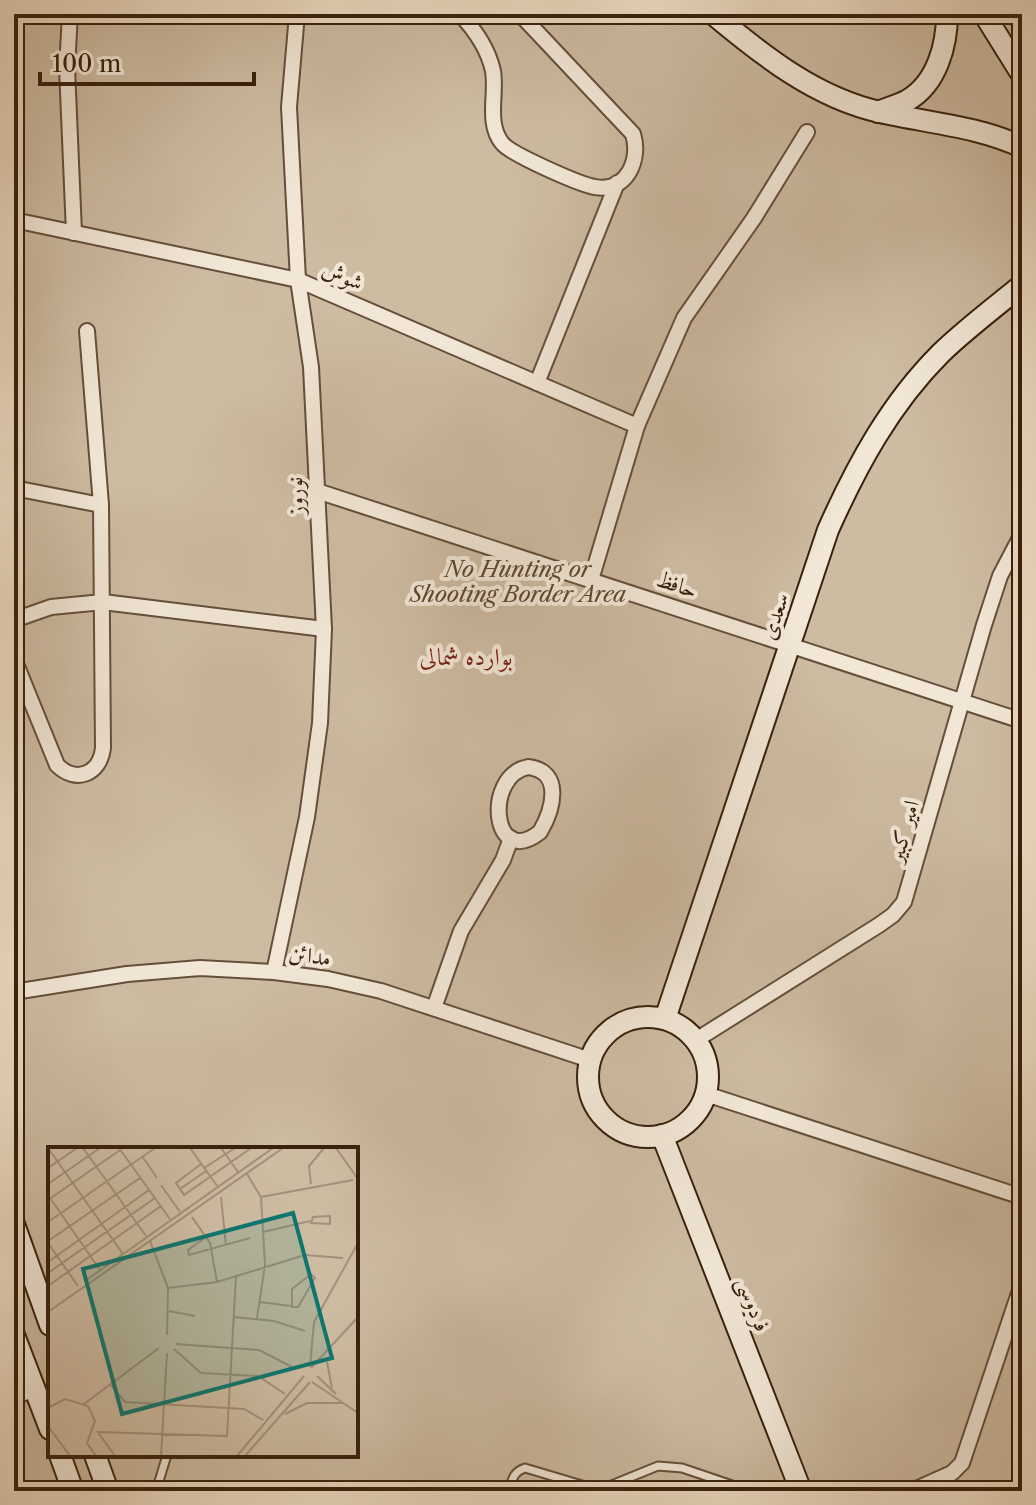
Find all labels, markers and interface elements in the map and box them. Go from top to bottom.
scale bar [40,36,254,86]
text: 100 m [52,49,121,78]
street label: شوش [318,255,367,296]
street label: نوروز [281,476,310,518]
park label: No Hunting or Shooting Border Area [408,556,626,608]
street label: حافظ [653,565,701,604]
street label: سعدی [754,589,795,643]
district label: بوارده شمالی [419,642,513,672]
street label: امیر کبیر [881,797,925,867]
street label: مدائن [287,939,333,972]
inset map [48,1147,358,1457]
street label: فردوسی [729,1273,776,1336]

